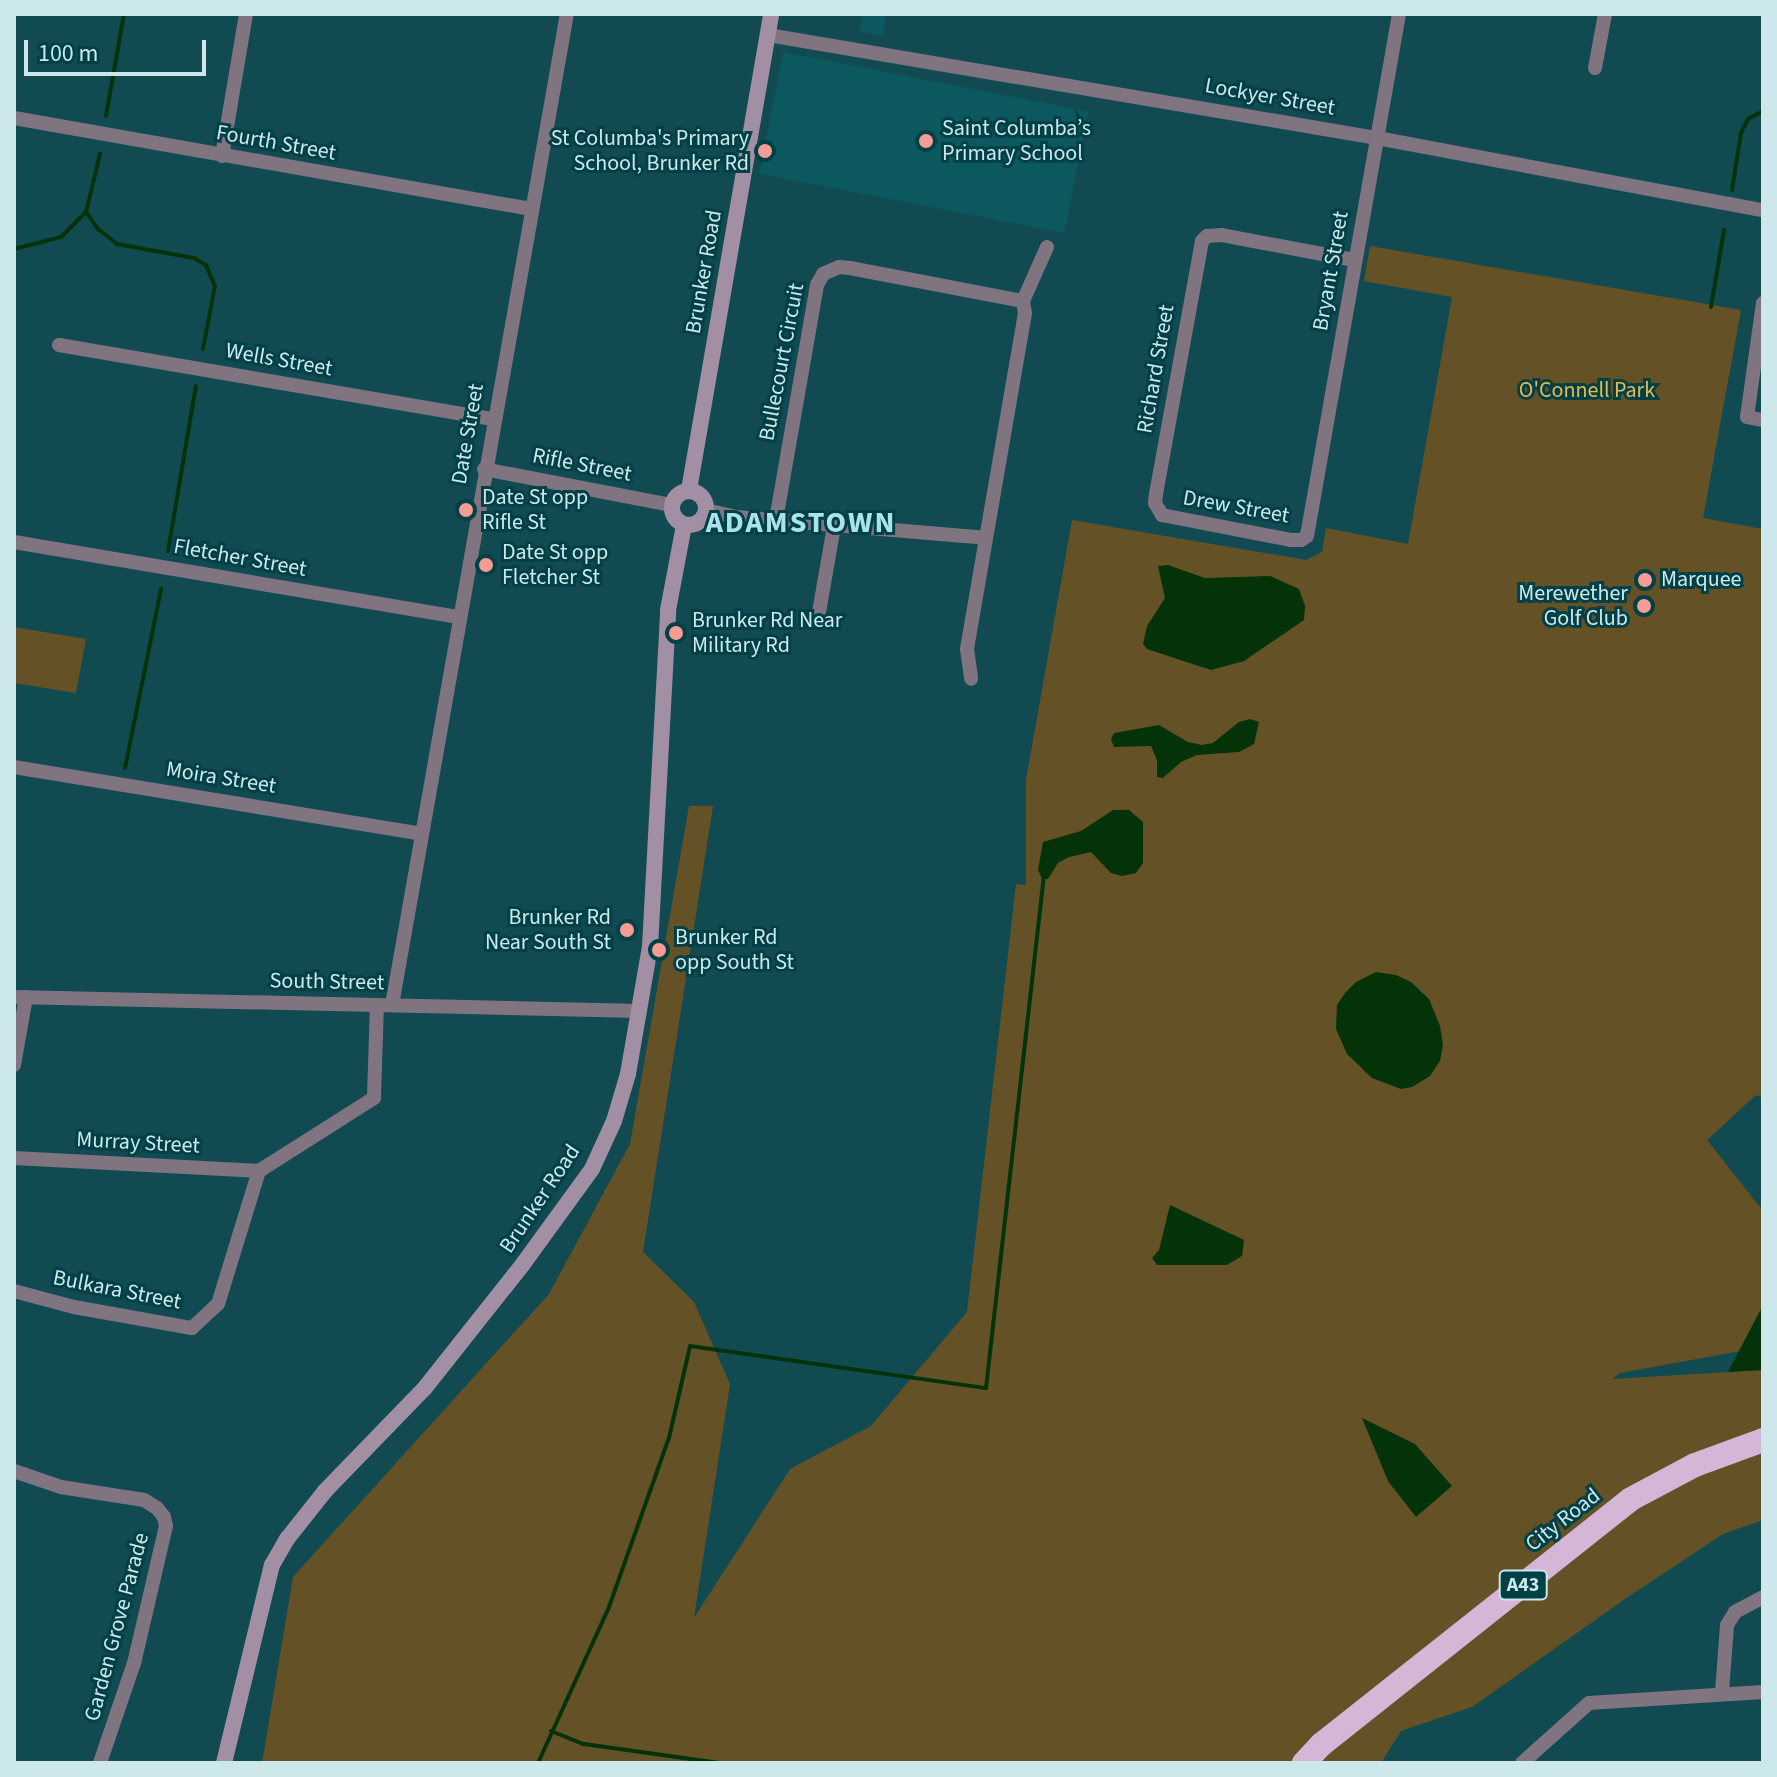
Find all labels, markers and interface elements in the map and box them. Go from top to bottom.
scale bar [28,24,210,74]
text: 100 m [38,36,98,71]
street label: Lockyer Street [1203,73,1337,121]
place label: Saint Columba’s Primary School [942,115,1091,166]
street label: Fourth Street [214,119,338,167]
place label: St Columba's Primary School, Brunker Rd [551,125,749,176]
marker: Saint Columba’s Primary School [917,132,935,150]
marker: St Columba's Primary School, Brunker Rd [756,142,774,160]
street label: Brunker Road [680,208,728,336]
street label: Bryant Street [1307,209,1355,333]
street label: Bullecourt Circuit [754,281,810,443]
street label: Richard Street [1132,303,1180,435]
street label: Wells Street [223,338,335,382]
park label: O'Connell Park [1519,378,1655,404]
street label: Date Street [446,382,490,486]
street label: Rifle Street [530,442,634,488]
place label: Date St opp Rifle St [482,484,588,536]
street label: Drew Street [1181,485,1291,529]
marker: Date St opp Rifle St [457,501,475,519]
district label: ADAMSTOWN [706,505,896,541]
street label: Fletcher Street [172,533,308,583]
place label: Date St opp Fletcher St [502,539,608,590]
marker: Date St opp Fletcher St [477,556,495,574]
place label: Marquee [1661,567,1741,593]
marker: Marquee [1636,571,1654,589]
place label: Merewether Golf Club [1518,580,1628,632]
marker: Merewether Golf Club [1635,597,1653,615]
place label: Brunker Rd Near Military Rd [692,607,842,658]
marker: Brunker Rd Near Military Rd [667,624,685,642]
street label: Moira Street [164,756,278,800]
place label: Brunker Rd Near South St [485,904,611,956]
marker: Brunker Rd Near South St [618,921,636,939]
place label: Brunker Rd opp South St [675,924,794,976]
marker: Brunker Rd opp South St [650,941,668,959]
street label: South Street [269,968,385,996]
street label: Murray Street [76,1127,200,1159]
street label: Brunker Road [494,1140,586,1258]
street label: Bulkara Street [51,1265,183,1315]
street label: City Road [1520,1483,1606,1557]
street label: Garden Grove Parade [79,1530,155,1724]
road number: A43 [1497,1569,1549,1601]

